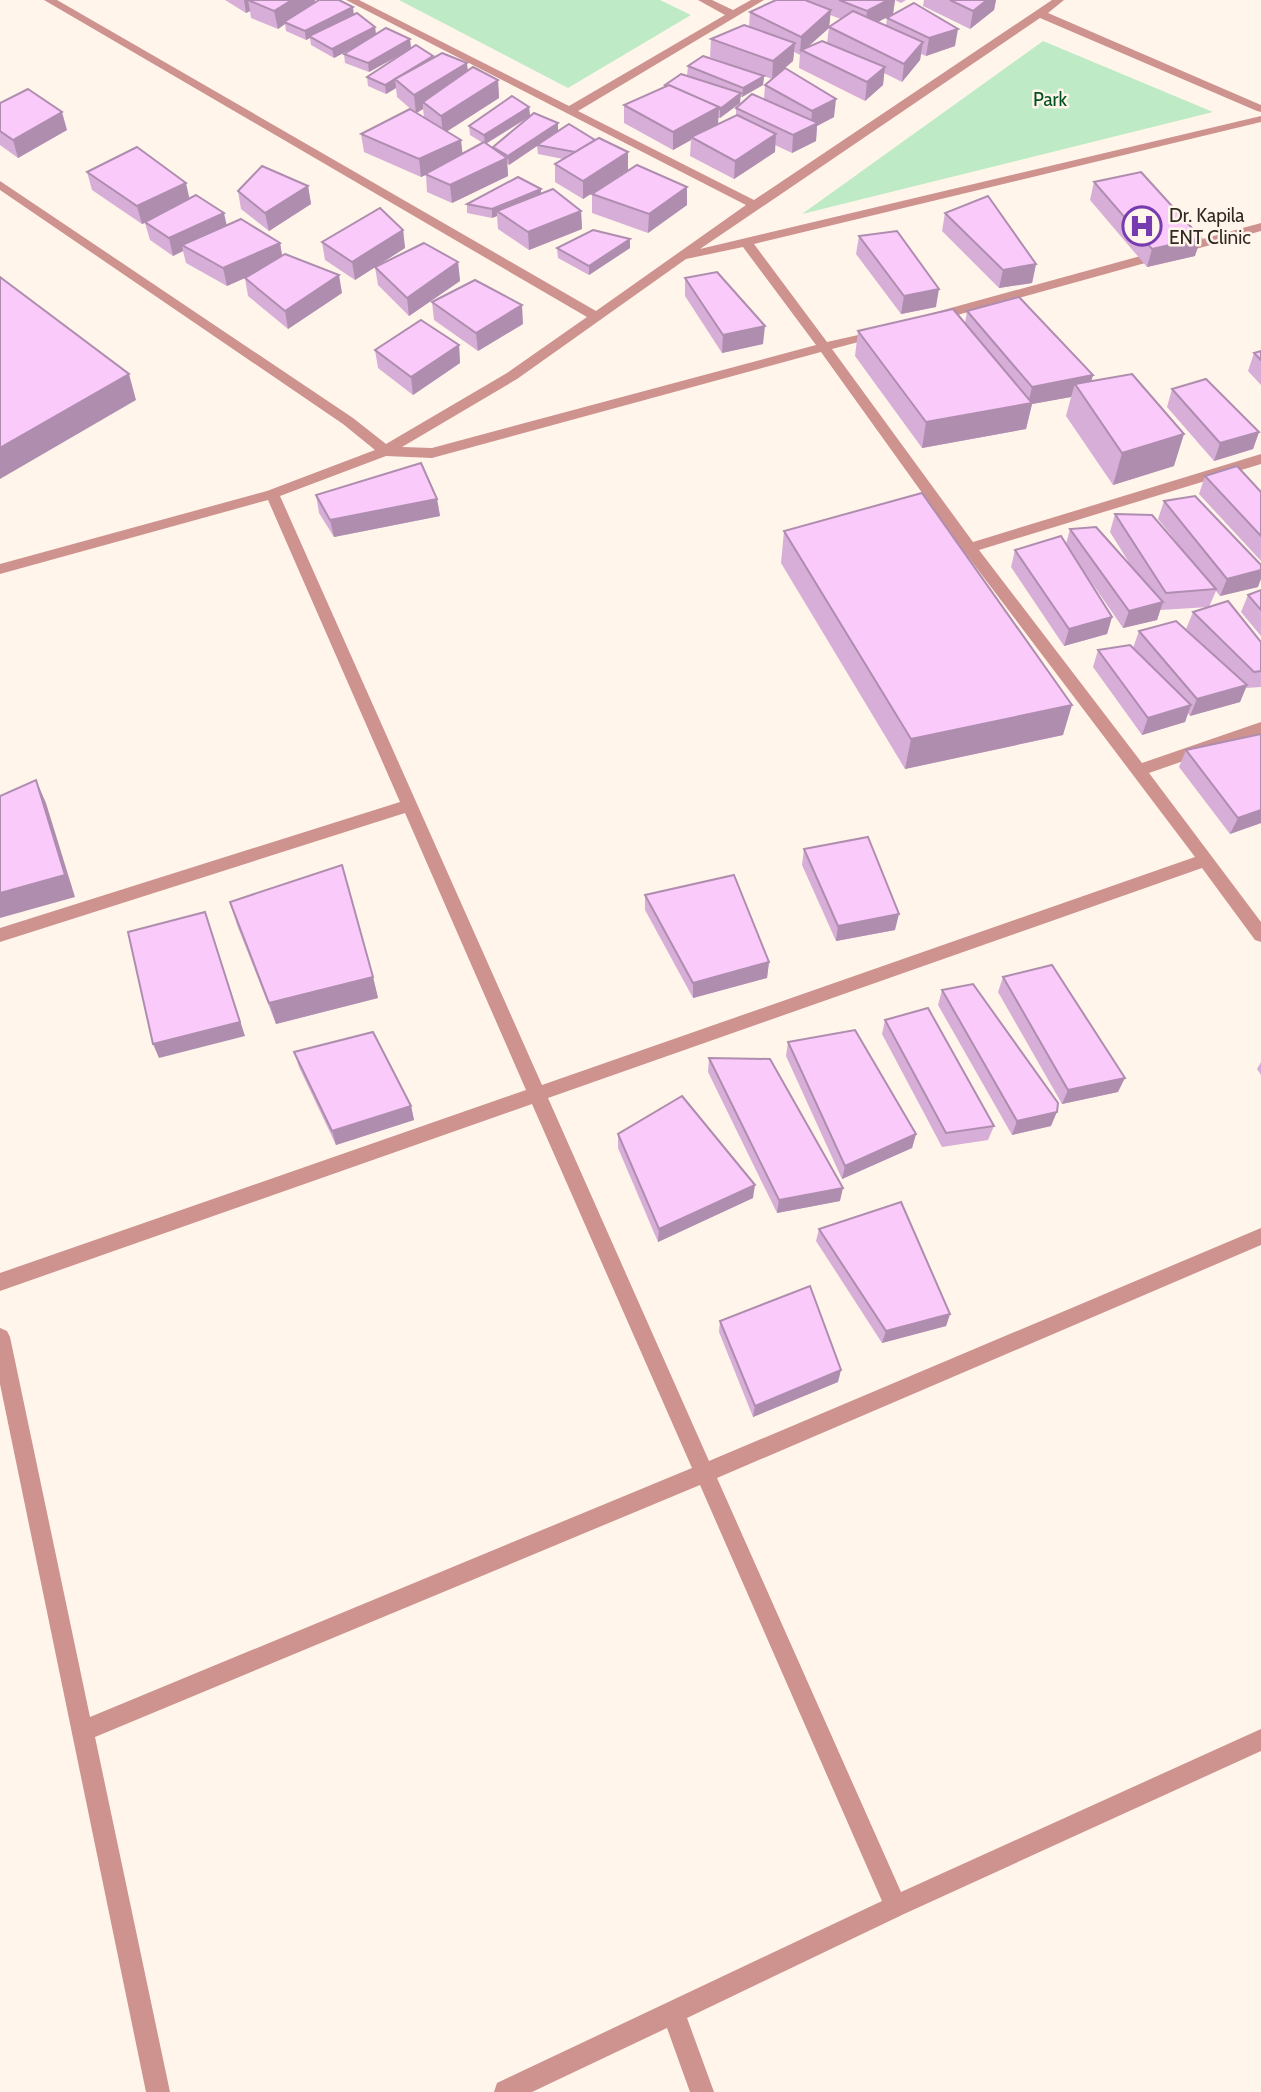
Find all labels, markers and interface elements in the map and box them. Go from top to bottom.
park label: Park [1033,88,1068,111]
place label: Dr. Kapila ENT Clinic [1169,204,1251,249]
hospital icon: Dr. Kapila ENT Clinic [1121,205,1163,247]

